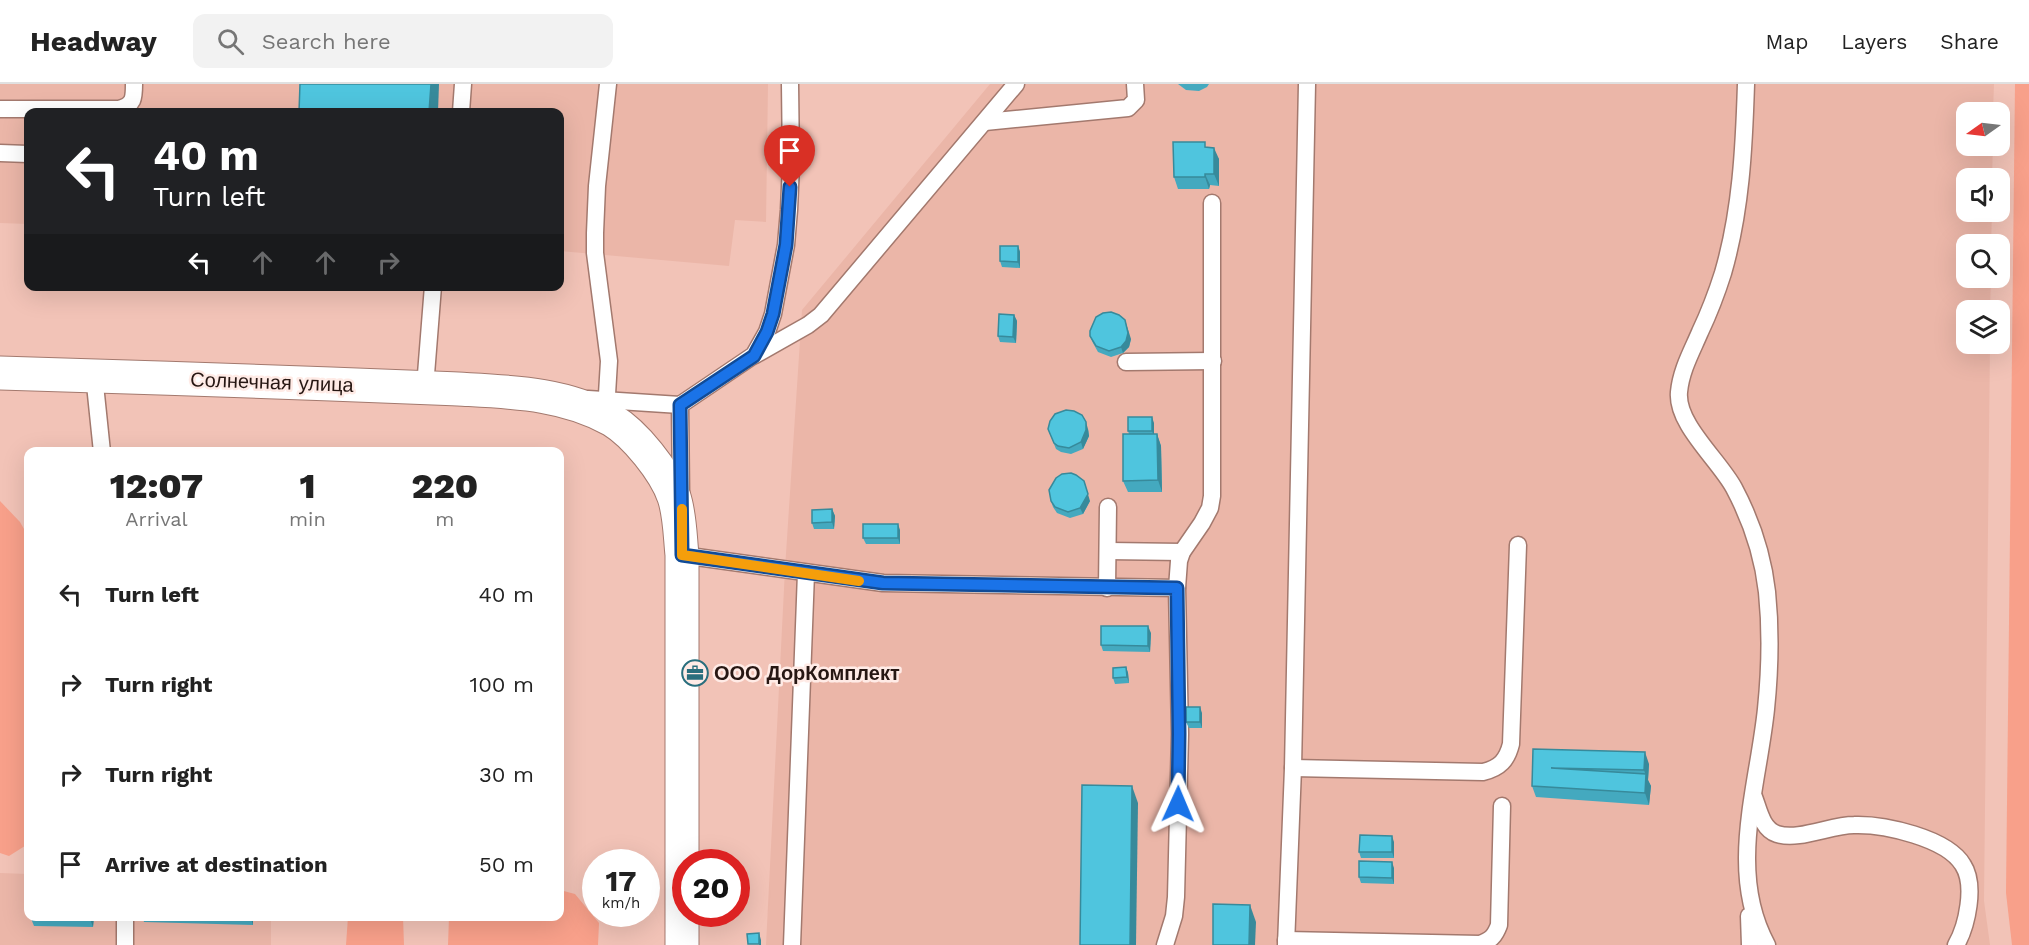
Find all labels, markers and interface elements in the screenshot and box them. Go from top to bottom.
search box [193,14,613,68]
text: Headway [30,25,157,58]
icon: search [214,25,247,58]
text: Search here [262,29,391,54]
text: Map [1765,29,1808,54]
text: Layers [1841,29,1907,54]
text: Share [1940,29,1999,54]
north arrow [1956,102,2010,156]
map controls [1956,102,2010,354]
pin [764,125,815,187]
text: 40 m [153,131,259,180]
icon: left [54,132,132,210]
icon: arrive [773,134,806,167]
button: sound [1956,168,2010,222]
text: Turn left [153,181,265,213]
button: search [1956,234,2010,288]
icon: left [183,246,216,279]
icon: ahead [246,246,279,279]
icon: ahead [309,246,342,279]
icon: right [372,246,405,279]
button: layers [1956,300,2010,354]
street label: Солнечная улица [190,367,355,397]
text: 12:07 [110,465,203,507]
text: 1 [299,465,315,507]
text: 220 [412,465,478,507]
text: Arrival [125,507,188,531]
text: min [289,507,326,531]
text: m [435,507,454,531]
icon: left [54,578,87,611]
text: Turn left [105,582,199,607]
text: 40 m [478,582,534,607]
office icon: ООО ДорКомплект [680,658,710,688]
place label: ООО ДорКомплект [714,661,900,685]
icon: right [54,668,87,701]
text: Turn right [105,672,212,697]
text: 100 m [470,672,534,697]
icon: right [54,758,87,791]
text: Turn right [105,762,212,787]
text: 30 m [479,762,534,787]
position arrow [1146,772,1210,836]
icon: arrive [54,848,87,881]
speed limit sign: 20 [672,849,750,927]
text: Arrive at destination [105,852,328,877]
text: 50 m [479,852,534,877]
text: 17 [605,863,637,898]
text: km/h [602,894,640,912]

